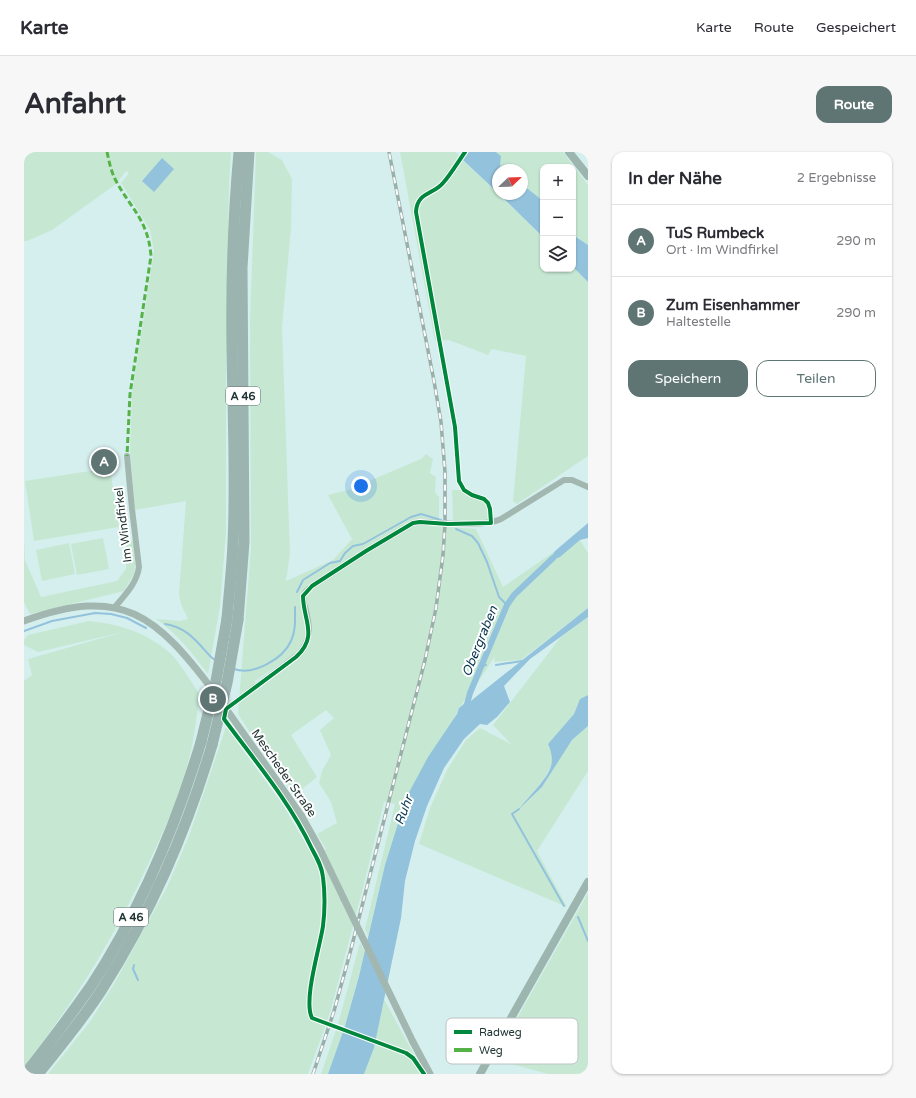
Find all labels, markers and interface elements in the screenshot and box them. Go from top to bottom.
text: Karte [20,17,69,39]
text: Karte [696,19,732,36]
text: Route [754,19,794,36]
text: Gespeichert [816,19,896,36]
button: Route [816,86,892,123]
text: Anfahrt [24,87,126,121]
north arrow [492,164,528,200]
map controls [540,164,576,272]
button: + [540,164,576,200]
text: In der Nähe [628,168,722,189]
text: 2 Ergebnisse [797,170,876,186]
button: − [540,200,576,236]
text: TuS Rumbeck [666,224,764,242]
text: A [636,233,646,249]
text: 290 m [836,233,876,249]
button: layers [540,236,576,272]
text: Ort · Im Windfirkel [666,242,779,258]
text: Zum Eisenhammer [666,296,800,314]
text: B [636,305,646,321]
text: 290 m [836,305,876,321]
text: Haltestelle [666,314,731,330]
button: Speichern [628,360,748,397]
button: Teilen [756,360,876,397]
road number: A 46 [226,387,260,405]
pin: A [91,447,117,477]
your location [351,476,371,496]
street label: Im Windfirkel [111,487,135,563]
water label: Obergraben [459,603,502,679]
pin: B [200,684,226,714]
street label: Mescheder Straße [249,727,320,820]
water label: Ruhr [391,792,417,827]
road number: A 46 [114,908,148,926]
legend [446,1018,578,1064]
text: Radweg [479,1026,522,1039]
text: Weg [479,1044,503,1057]

